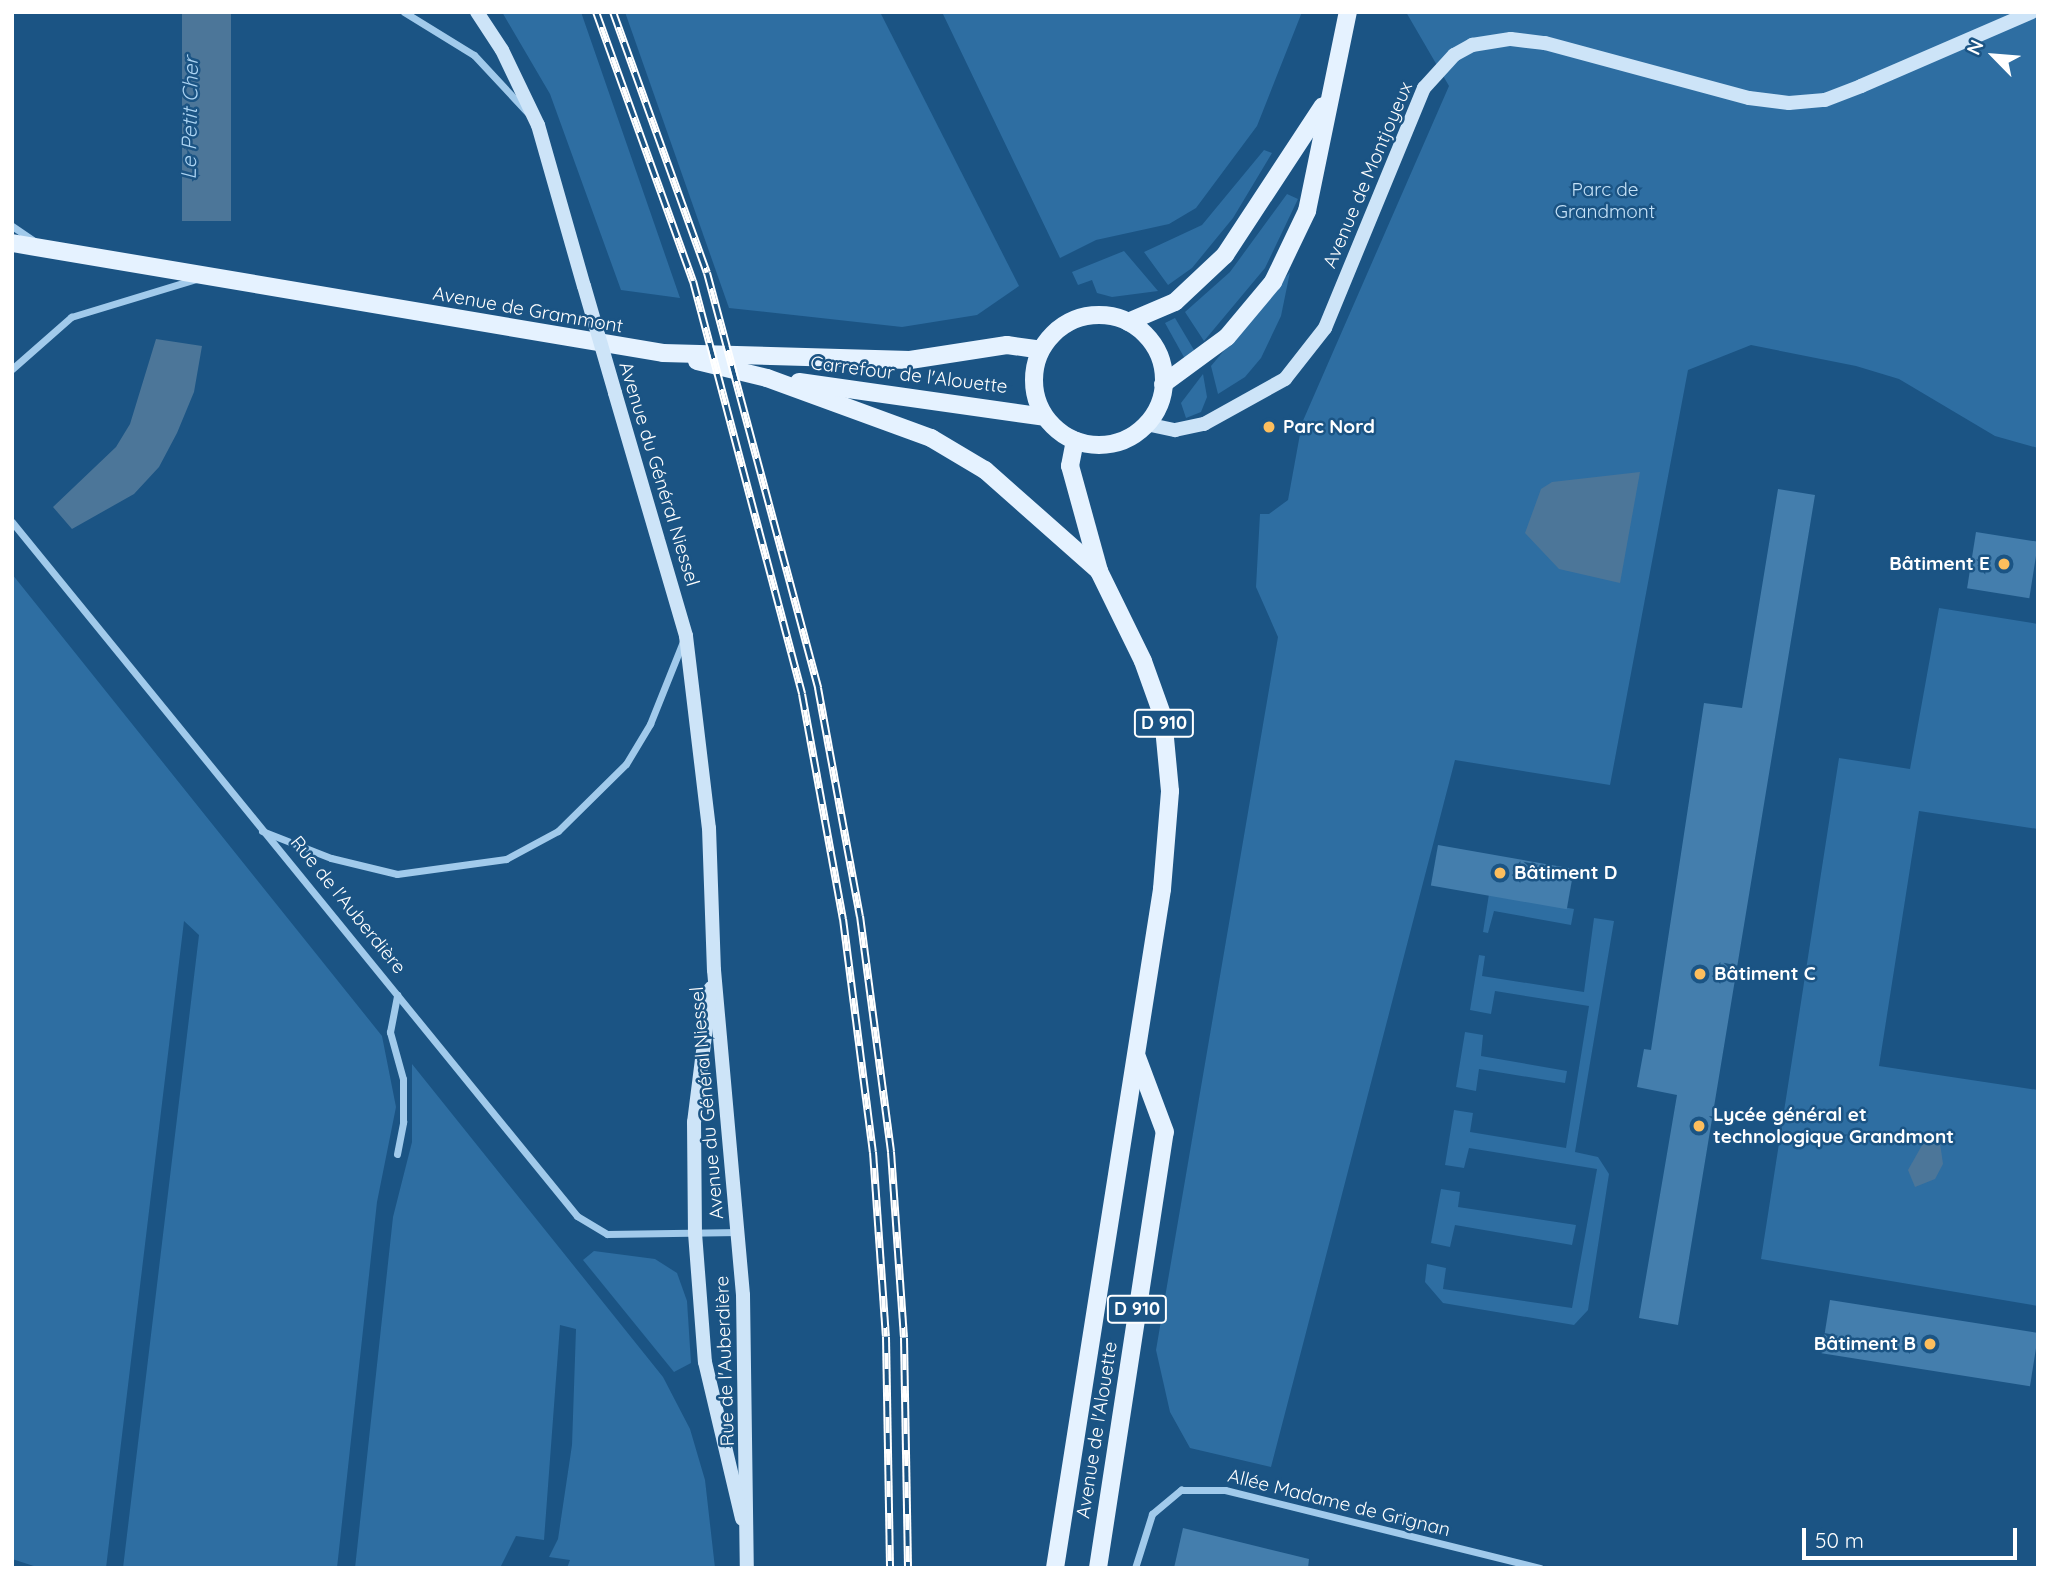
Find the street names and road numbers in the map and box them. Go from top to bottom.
street label: Avenue de Montjoyeux [1318,78,1418,272]
street label: Avenue de Grammont [431,282,625,338]
street label: Carrefour de l'Alouette [809,352,1009,398]
street label: Avenue du Général Niessel [614,359,704,589]
road number: D 910 [1132,708,1196,738]
street label: Rue de l'Auberdière [285,831,411,979]
street label: Avenue du Général Niessel [685,986,729,1220]
street label: Rue de l'Auberdière [711,1275,739,1447]
road number: D 910 [1106,1294,1168,1324]
street label: Avenue de l'Alouette [1072,1340,1122,1520]
street label: Allée Madame de Grignan [1225,1464,1453,1542]

